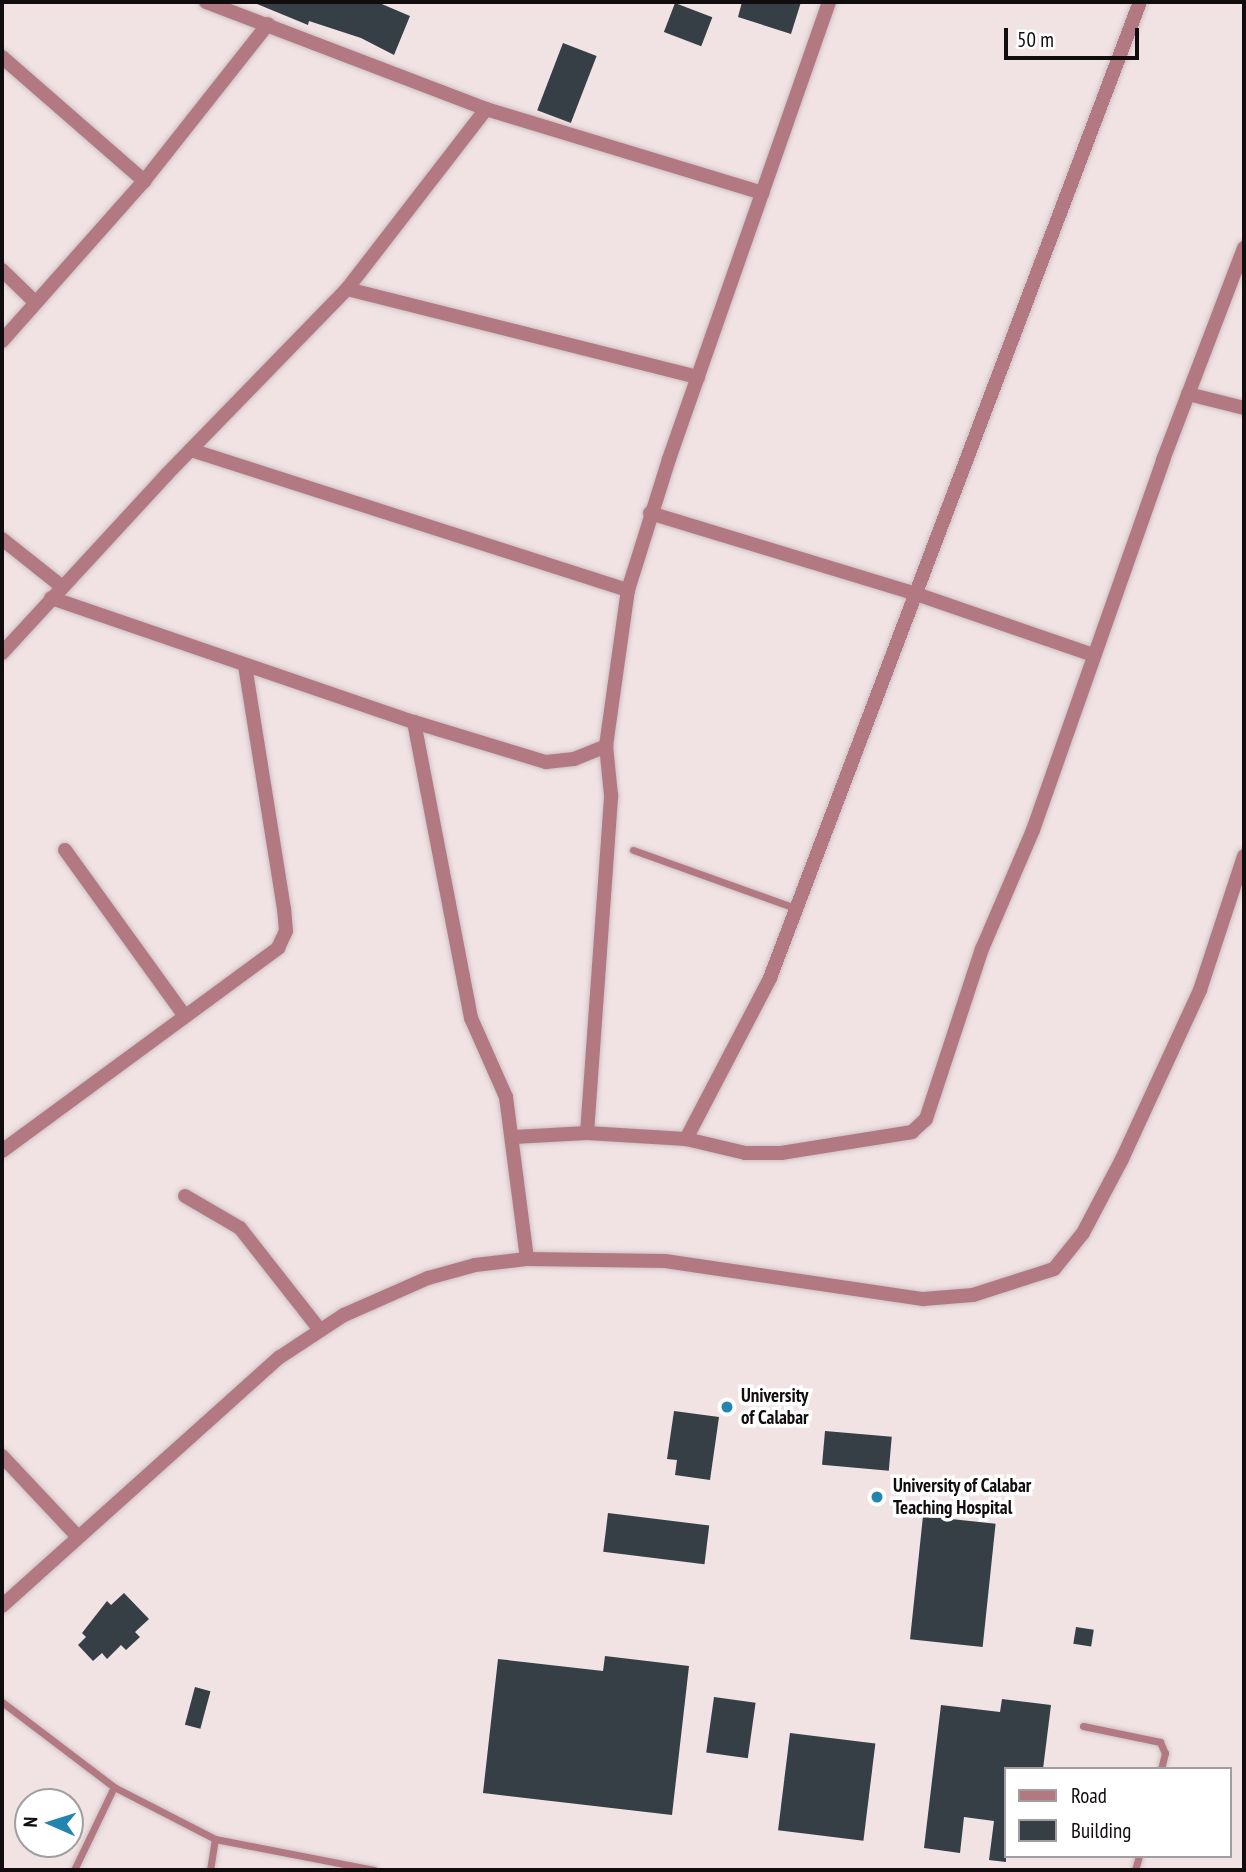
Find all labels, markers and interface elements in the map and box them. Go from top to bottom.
scale bar [1008,14,1143,58]
text: 50 m [1017,26,1054,53]
place label: University of Calabar [741,1385,809,1429]
marker: University of Calabar [719,1399,735,1415]
place label: University of Calabar Teaching Hospital [893,1475,1032,1519]
marker: University of Calabar Teaching Hospital [867,1487,887,1507]
legend [1004,1767,1232,1858]
text: Road [1071,1782,1107,1809]
north arrow [14,1788,84,1858]
text: N [18,1816,42,1828]
text: Building [1071,1817,1131,1844]

